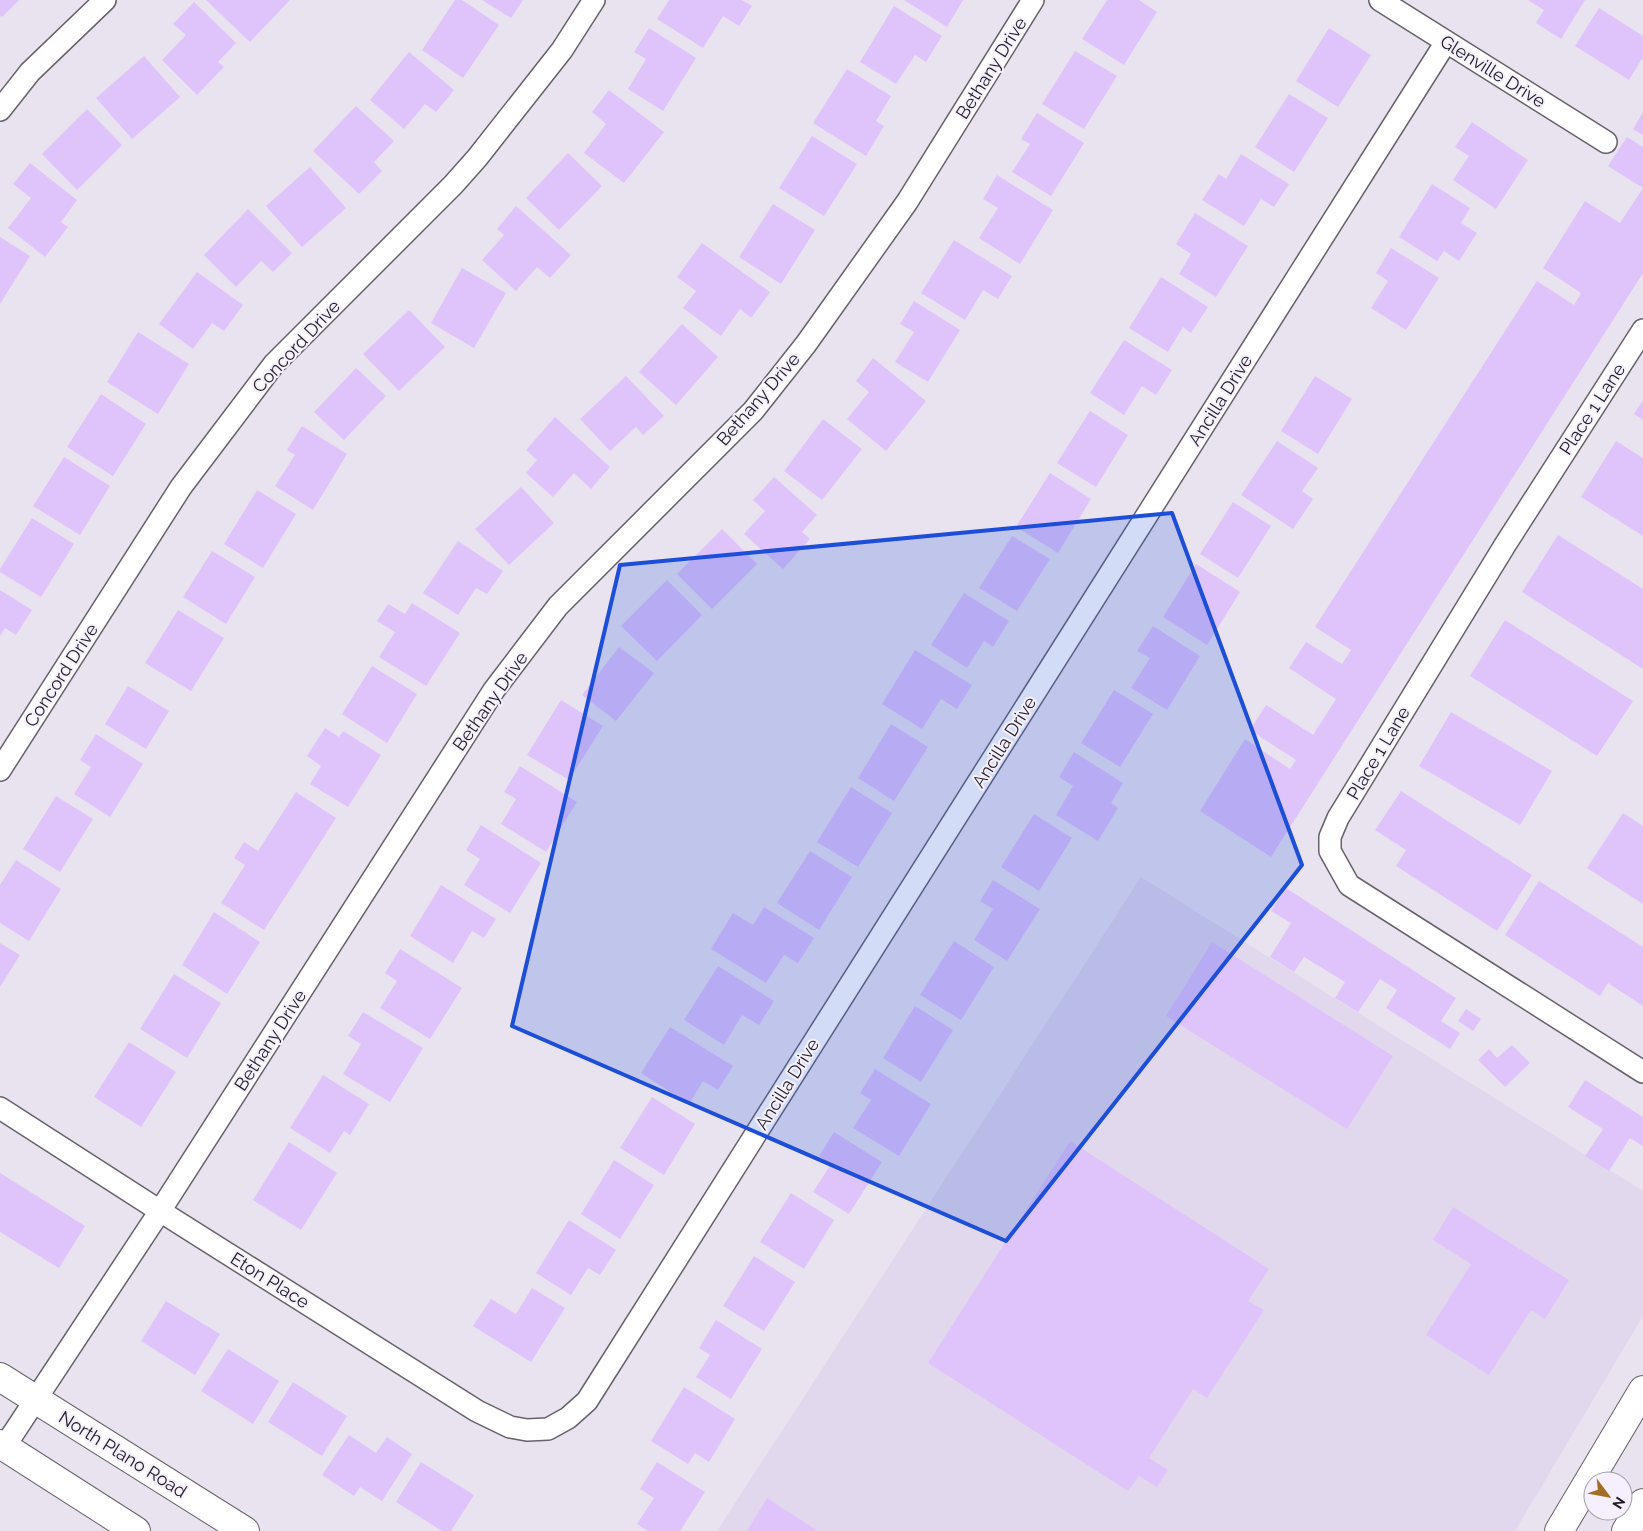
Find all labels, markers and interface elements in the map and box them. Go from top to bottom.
street label: Bethany Drive [951,13,1031,123]
street label: Glenville Drive [1437,30,1550,112]
street label: Concord Drive [248,295,345,397]
street label: Bethany Drive [712,348,804,450]
street label: Ancilla Drive [1184,350,1257,449]
street label: Place 1 Lane [1555,359,1629,459]
street label: Concord Drive [20,619,102,731]
street label: Bethany Drive [448,647,532,755]
street label: Ancilla Drive [968,692,1041,791]
street label: Place 1 Lane [1342,702,1414,803]
street label: Bethany Drive [230,985,311,1094]
street label: Ancilla Drive [751,1034,824,1133]
street label: Eton Place [227,1248,314,1313]
street label: North Plano Road [55,1406,191,1502]
north arrow [1583,1471,1633,1521]
text: N [1609,1494,1629,1512]

